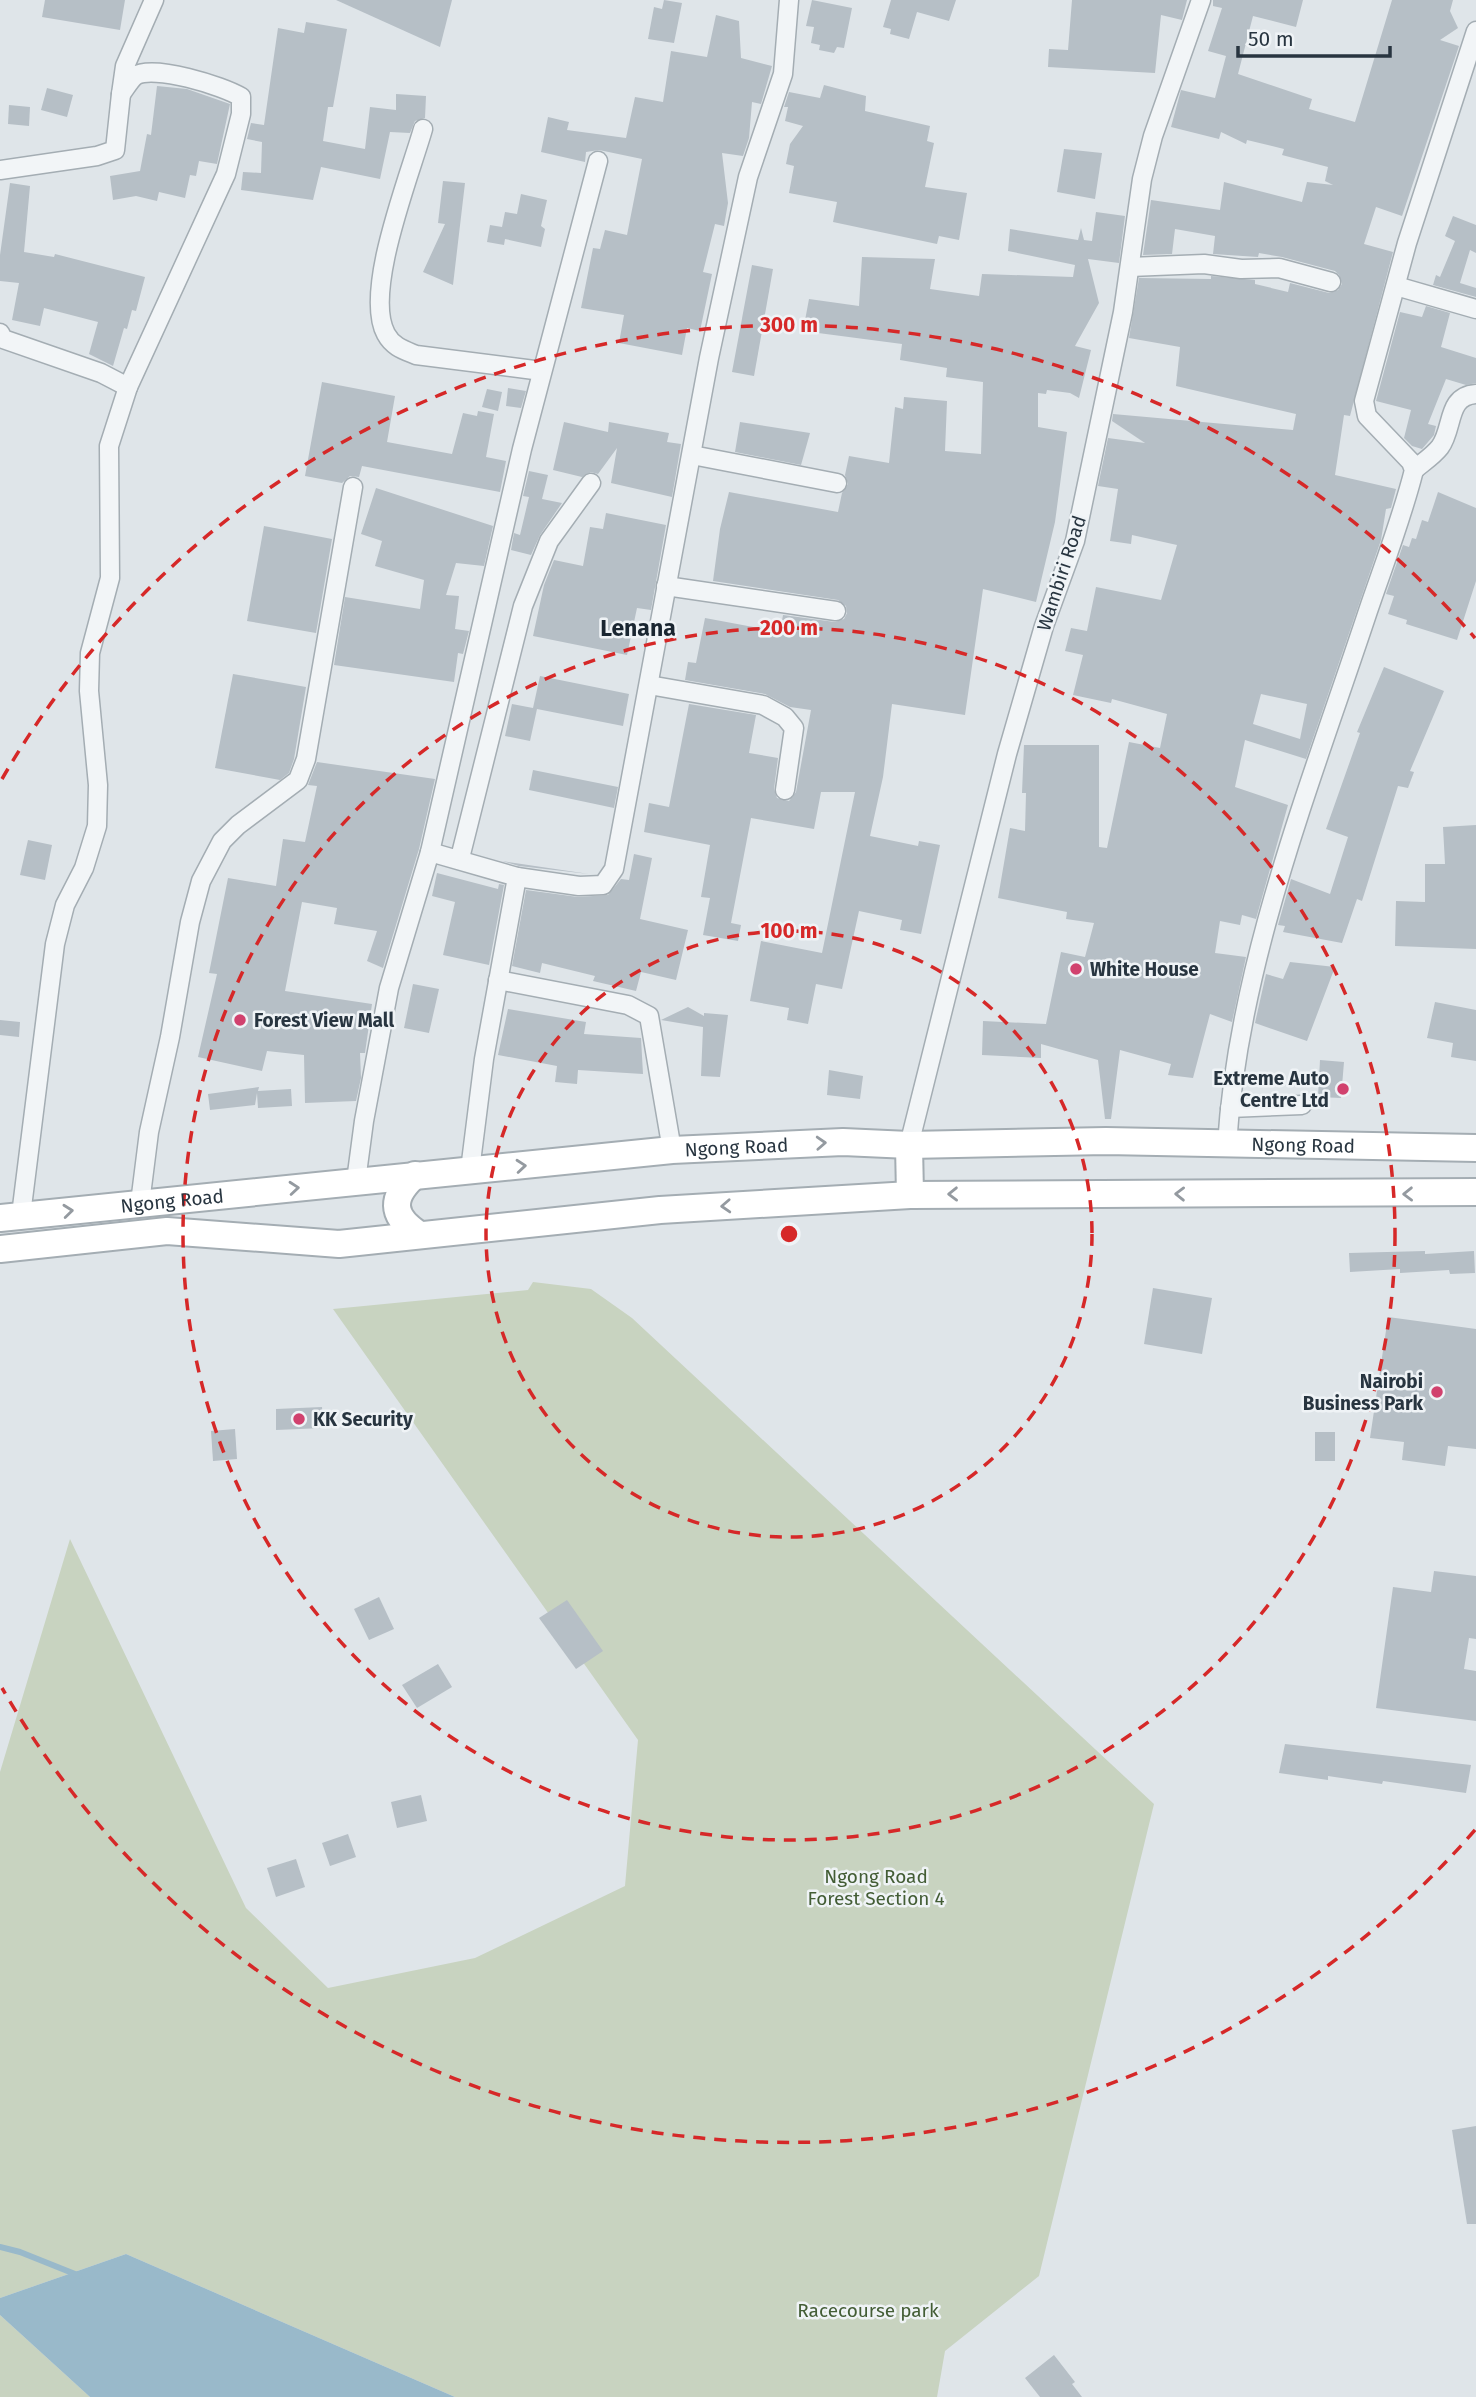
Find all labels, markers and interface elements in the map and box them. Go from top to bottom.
scale bar [1238,14,1390,58]
text: 50 m [1248,26,1294,52]
text: 300 m [759,312,818,338]
street label: Wambiri Road [1032,513,1091,634]
district label: Lenana [600,614,676,642]
text: 200 m [760,615,818,641]
text: 100 m [760,918,818,944]
place label: White House [1090,958,1199,981]
marker: White House [1068,961,1084,977]
place label: Forest View Mall [254,1009,394,1032]
marker: Forest View Mall [232,1012,248,1028]
place label: Extreme Auto Centre Ltd [1213,1067,1329,1112]
marker: Extreme Auto Centre Ltd [1335,1081,1351,1097]
street label: Ngong Road [1251,1133,1355,1158]
street label: Ngong Road [684,1134,789,1161]
one-way arrow [815,1136,826,1151]
one-way arrow [515,1159,526,1174]
one-way arrow [289,1181,300,1196]
street label: Ngong Road [119,1184,225,1218]
one-way arrow [947,1186,958,1202]
one-way arrow [1175,1186,1186,1201]
one-way arrow [1402,1186,1413,1201]
one-way arrow [720,1198,731,1213]
one-way arrow [62,1203,74,1218]
centre of rings [777,1222,801,1246]
place label: Nairobi Business Park [1303,1370,1424,1415]
marker: Nairobi Business Park [1429,1384,1445,1400]
place label: KK Security [313,1408,413,1431]
marker: KK Security [291,1411,307,1427]
park label: Ngong Road Forest Section 4 [807,1865,945,1910]
park label: Racecourse park [797,2299,939,2322]

